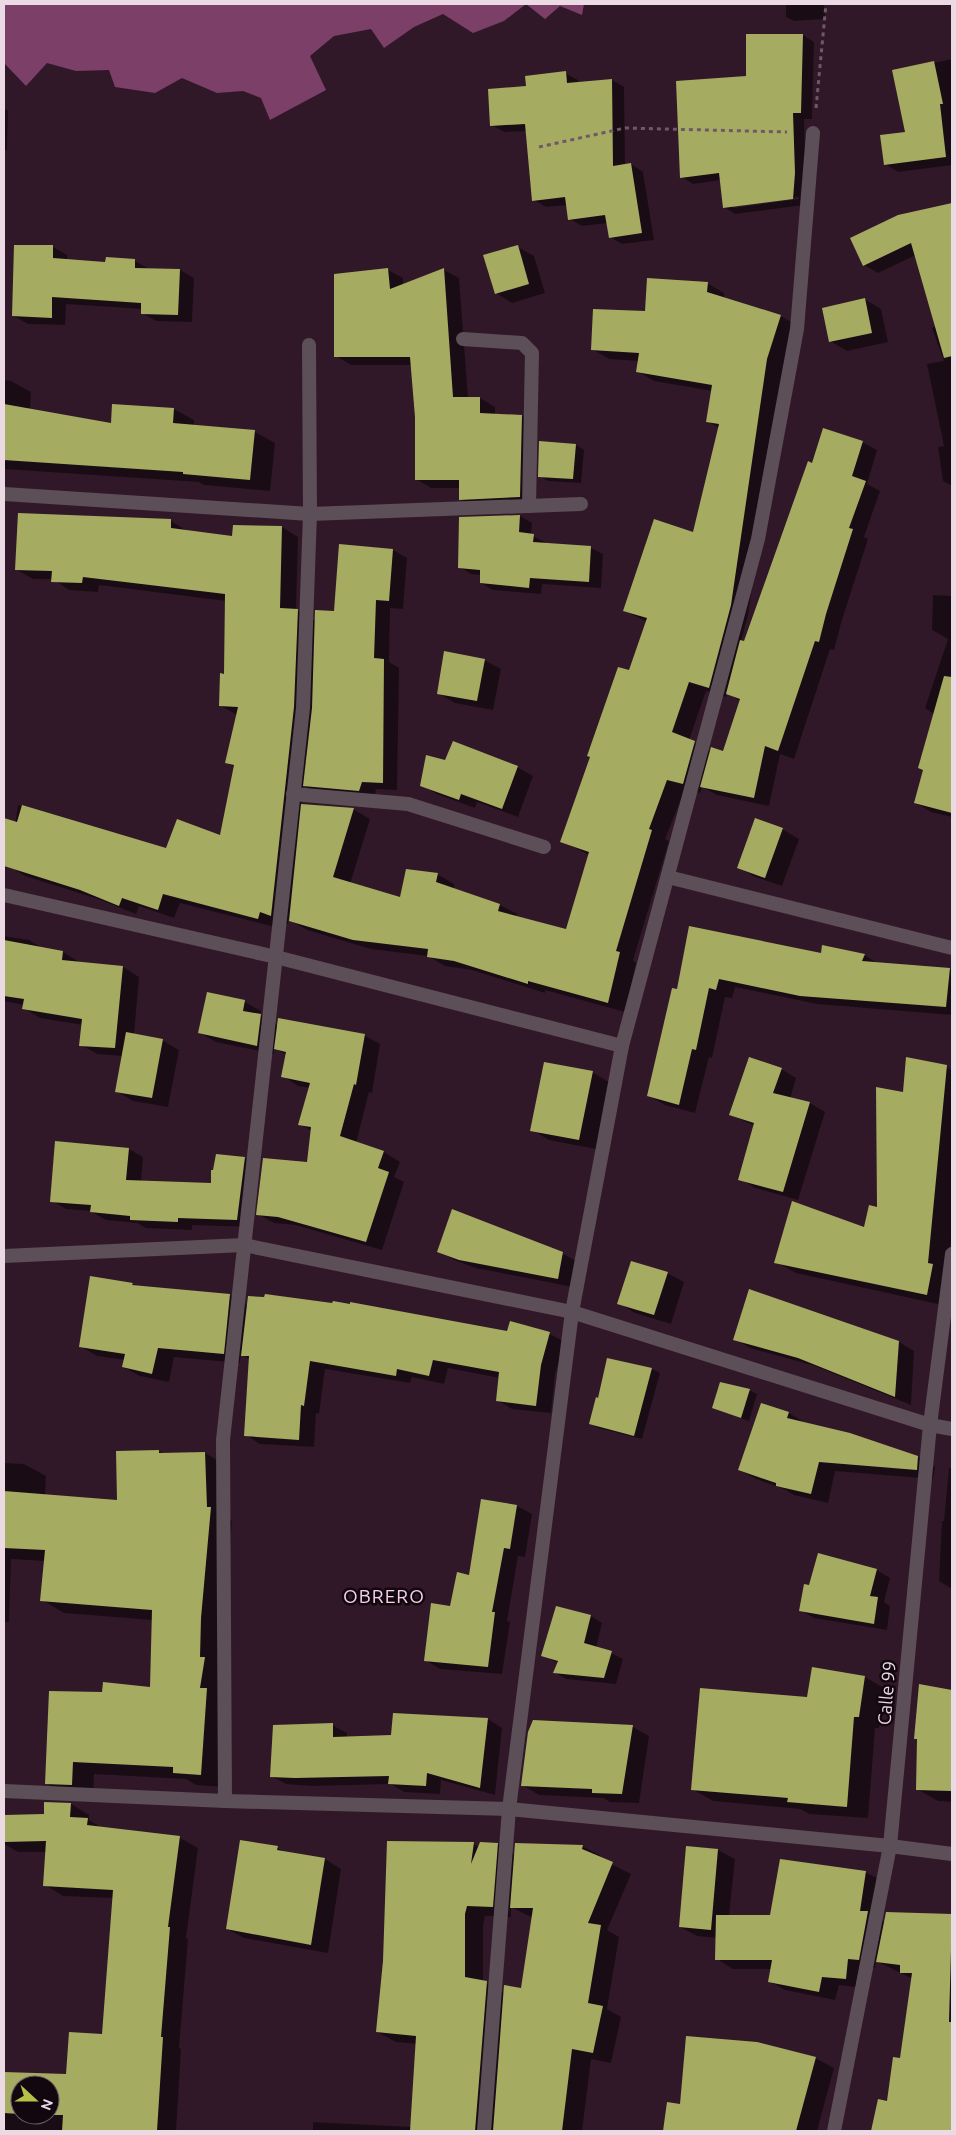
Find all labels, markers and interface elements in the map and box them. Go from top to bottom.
district label: OBRERO [343,1585,425,1607]
street label: Calle 99 [873,1660,899,1726]
north arrow [10,2075,60,2125]
text: N [38,2097,56,2112]

